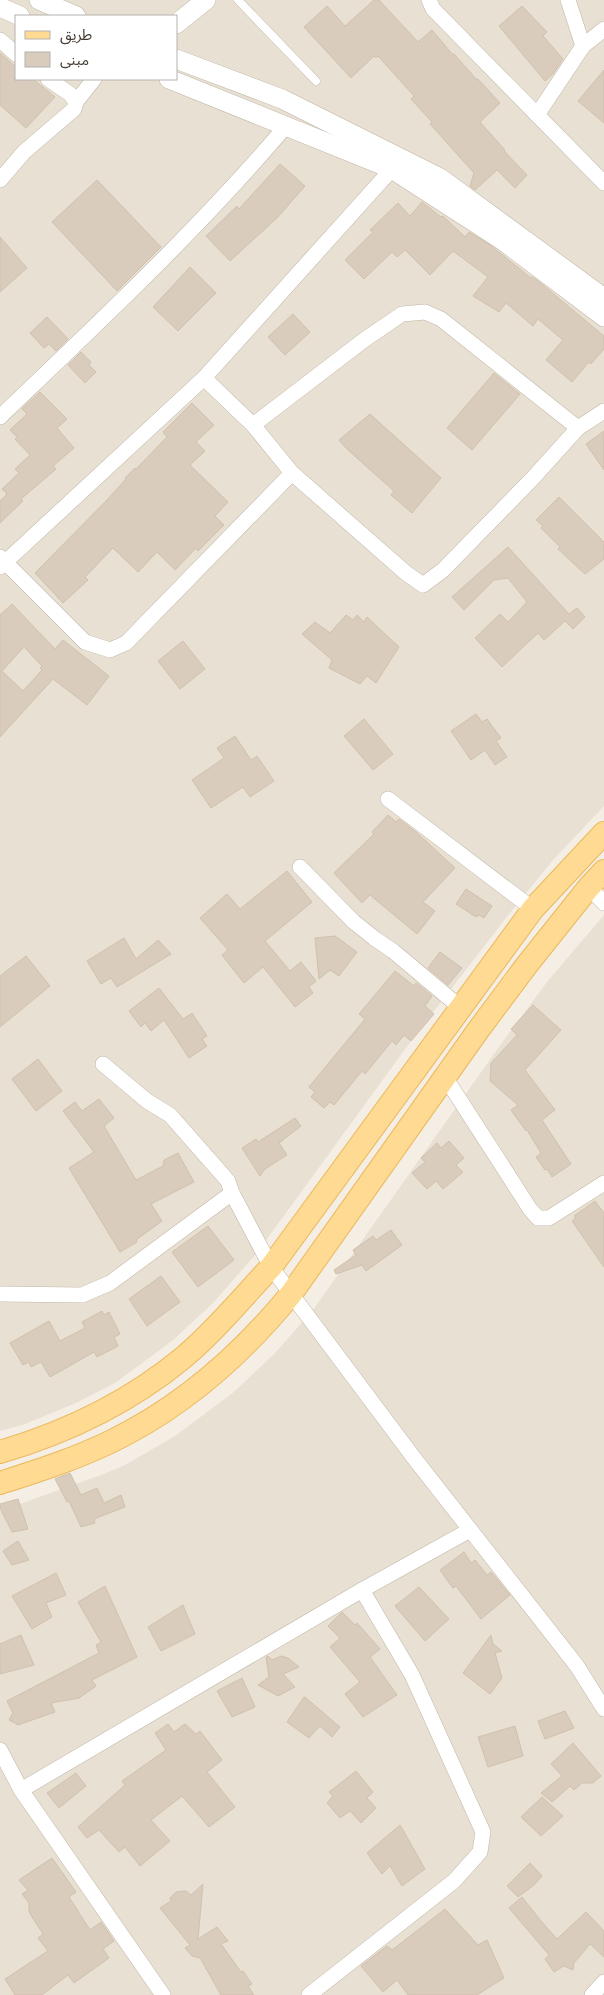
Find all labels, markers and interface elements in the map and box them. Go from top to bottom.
legend [15,15,178,80]
text: طريق [60,26,92,45]
text: مبنى [60,51,89,69]

